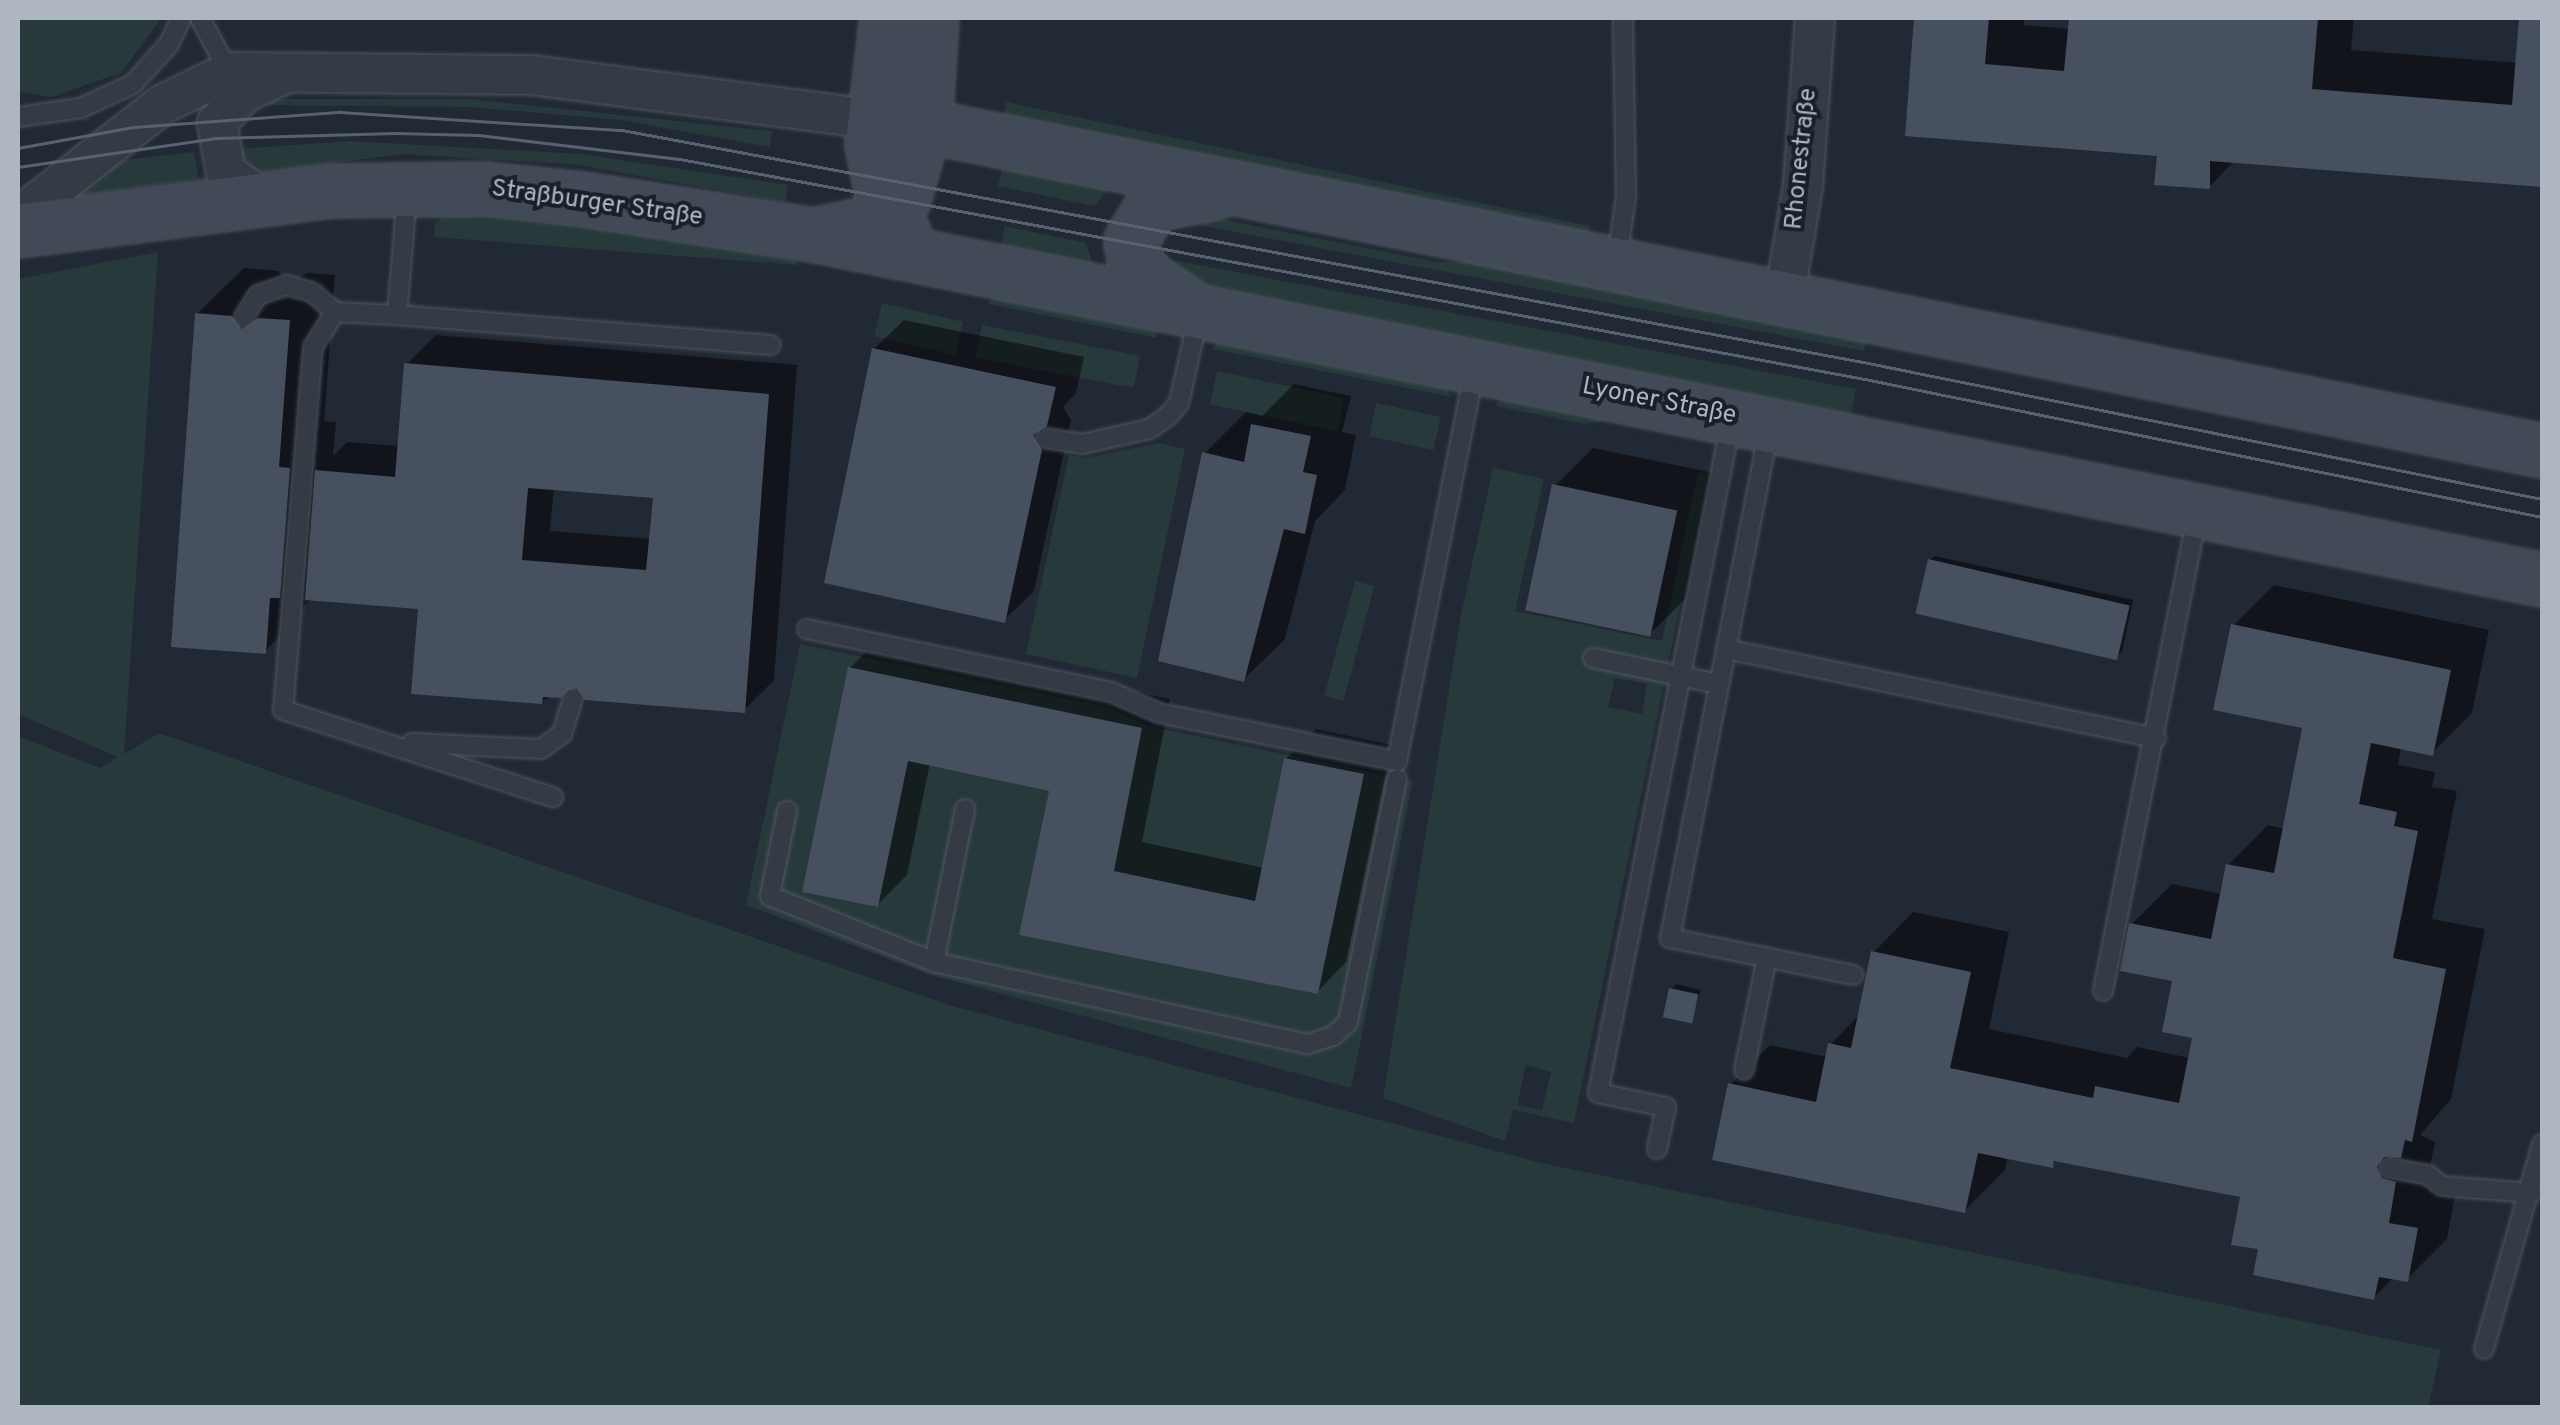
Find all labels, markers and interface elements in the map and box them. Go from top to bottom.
street label: Rhonestraße [1780,87,1824,231]
street label: Straßburger Straße [489,174,705,234]
street label: Lyoner Straße [1579,372,1739,432]

